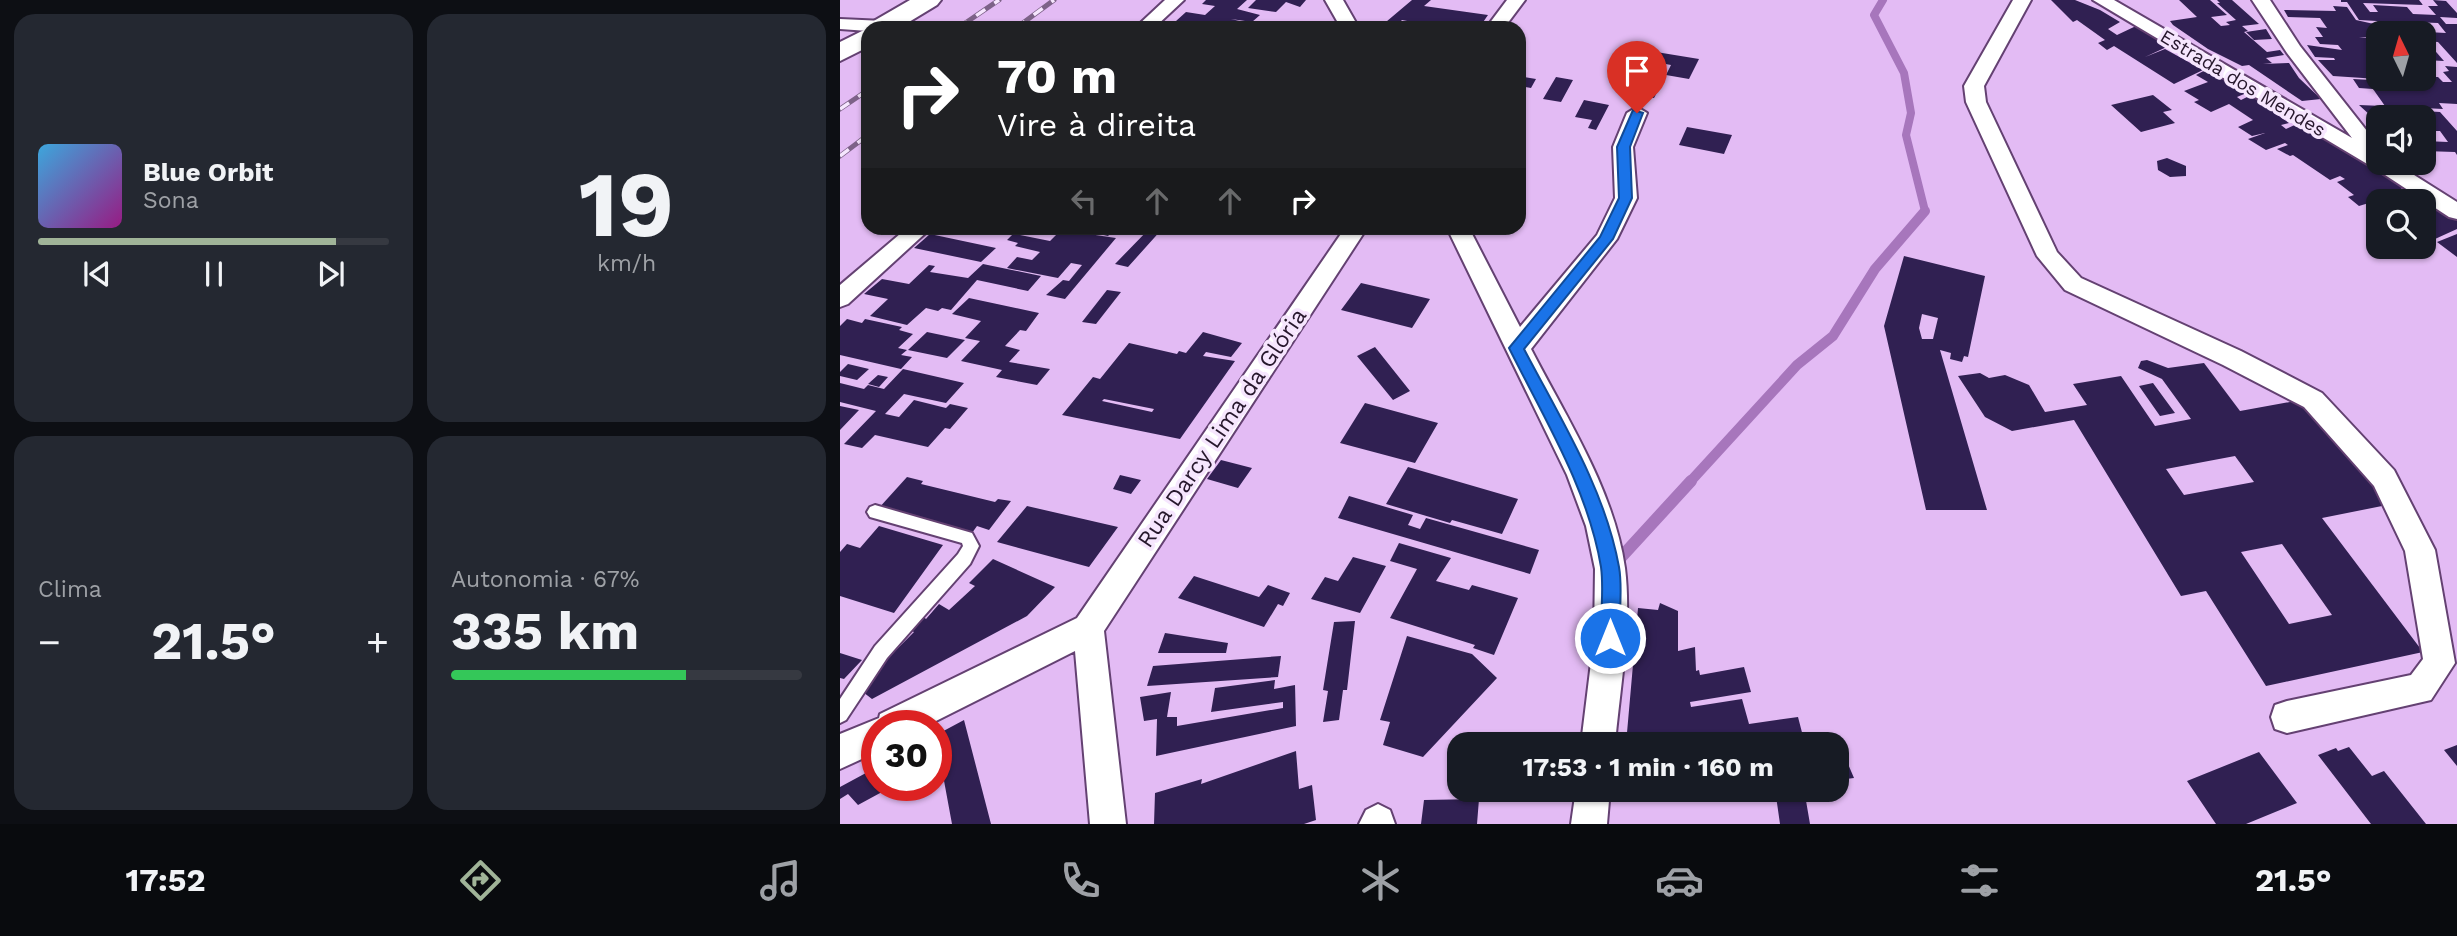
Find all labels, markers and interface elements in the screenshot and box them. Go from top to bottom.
north arrow [2366,21,2436,91]
map controls [2366,21,2436,259]
street label: Estrada dos Mendes [2156,25,2330,141]
pin [1607,41,1667,113]
text: 70 m [997,47,1117,105]
icon: right [882,49,973,140]
icon: arrive [1618,52,1656,90]
button: sound [2366,105,2436,175]
text: Vire à direita [997,106,1196,144]
text: 19 [579,151,674,258]
text: Blue Orbit [143,157,273,187]
icon: left [1065,182,1103,220]
icon: ahead [1138,182,1176,220]
icon: ahead [1211,182,1249,220]
icon: right [1284,182,1322,220]
text: Sona [143,187,199,214]
button: search [2366,189,2436,259]
text: km/h [597,250,656,277]
icon: previous [78,255,116,293]
icon: pause [195,255,233,293]
icon: next [312,255,350,293]
street label: Rua Darcy Lima da Glória [1132,303,1312,553]
text: Autonomia · 67% [451,566,639,593]
text: Clima [38,576,102,603]
text: 335 km [451,601,639,662]
position arrow [1573,601,1647,675]
text: 21.5° [151,611,276,672]
text: − [38,620,61,664]
text: + [366,620,389,664]
speed limit sign: 30 [861,710,952,801]
text: 17:53 · 1 min · 160 m [1522,752,1774,782]
icon: directions [456,856,505,905]
icon: music [756,856,805,905]
icon: phone [1056,856,1105,905]
icon: climate [1356,856,1405,905]
icon: car [1655,856,1704,905]
icon: filters [1955,856,2004,905]
text: 17:52 [125,861,205,899]
text: 21.5° [2255,861,2332,899]

